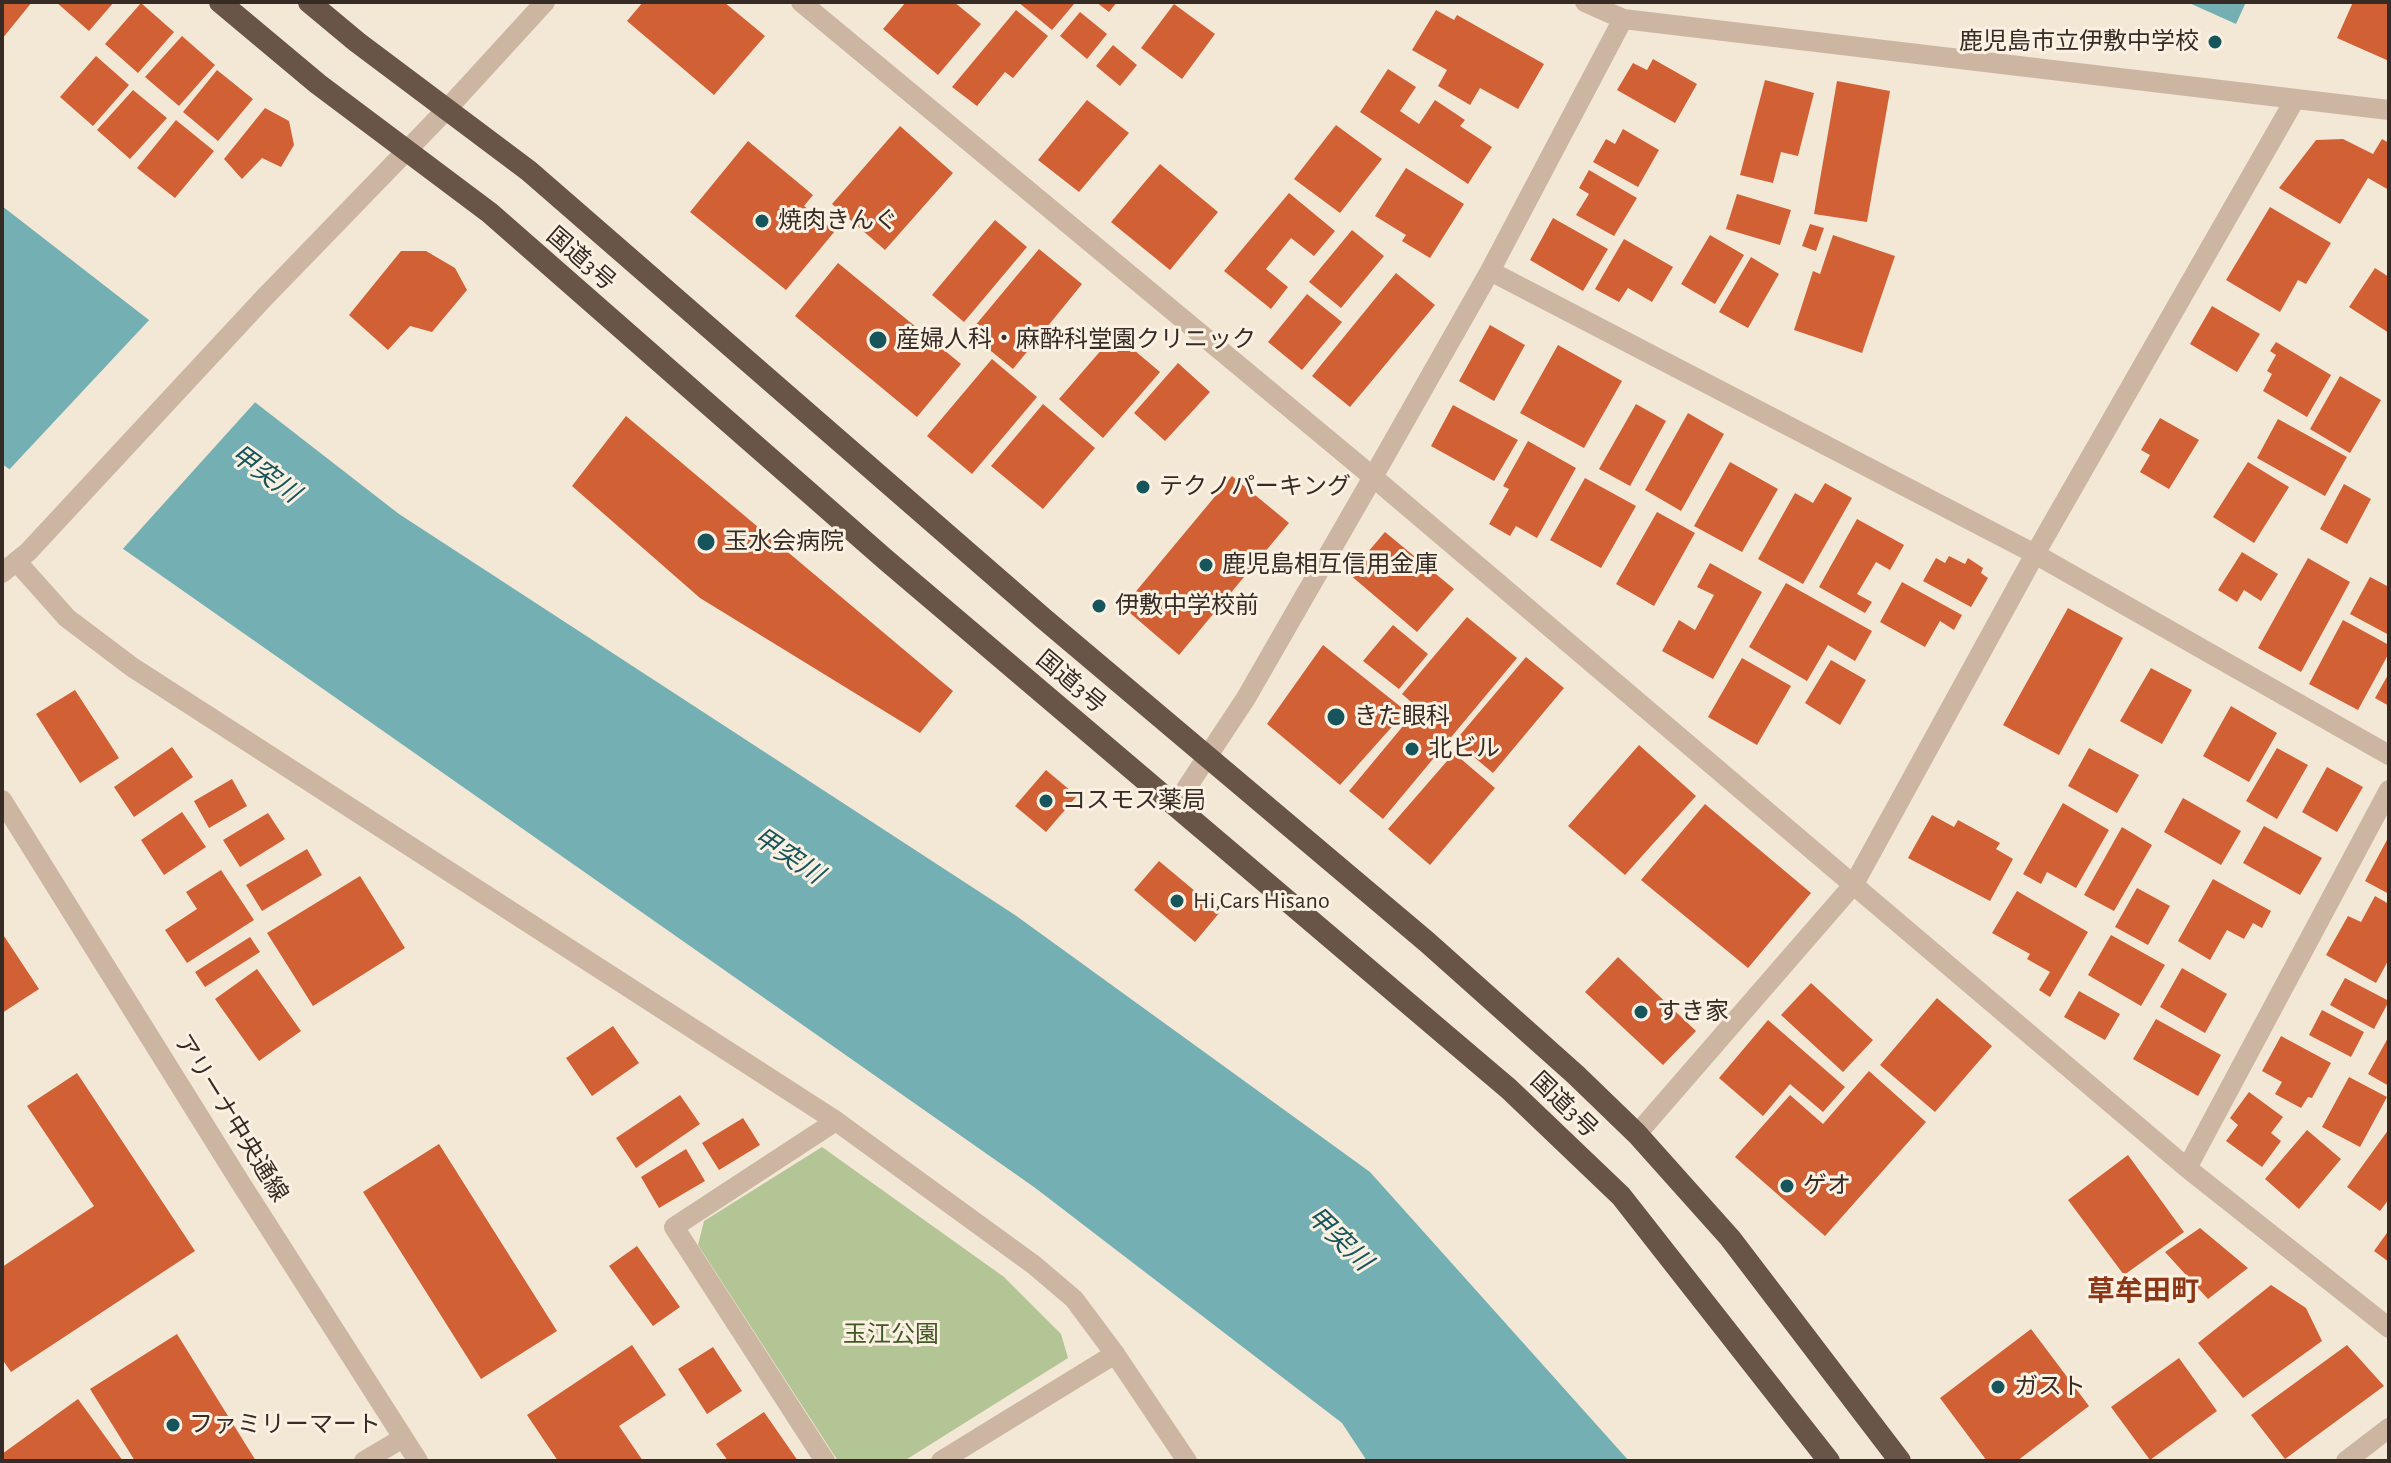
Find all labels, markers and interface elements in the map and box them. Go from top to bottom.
place label: 鹿児島市立伊敷中学校 [1959,28,2199,56]
marker: 鹿児島市立伊敷中学校 [2206,33,2224,51]
place label: 焼肉きんぐ [778,207,898,235]
marker: 焼肉きんぐ [753,212,771,230]
street label: 国道3号 [541,221,621,297]
place label: 産婦人科・麻酔科堂園クリニック [896,326,1256,354]
marker: 産婦人科・麻酔科堂園クリニック [867,329,889,351]
water label: 甲突川 [224,438,306,510]
place label: テクノパーキング [1159,473,1351,501]
marker: テクノパーキング [1134,478,1152,496]
place label: 玉水会病院 [724,528,844,556]
marker: 玉水会病院 [695,531,717,553]
place label: 鹿児島相互信用金庫 [1222,551,1438,579]
marker: 鹿児島相互信用金庫 [1197,556,1215,574]
place label: 伊敷中学校前 [1115,592,1259,620]
marker: 伊敷中学校前 [1090,597,1108,615]
street label: 国道3号 [1030,645,1112,719]
place label: きた眼科 [1354,703,1450,731]
marker: きた眼科 [1325,706,1347,728]
place label: 北ビル [1428,735,1500,763]
marker: 北ビル [1403,740,1421,758]
place label: コスモス薬局 [1062,787,1206,815]
marker: コスモス薬局 [1037,792,1055,810]
water label: 甲突川 [747,821,829,891]
place label: Hi,Cars Hisano [1193,887,1330,915]
marker: Hi,Cars Hisano [1168,892,1186,910]
place label: すき家 [1657,998,1729,1026]
marker: すき家 [1632,1003,1650,1021]
street label: アリーナ中央通線 [168,1029,294,1207]
street label: 国道3号 [1525,1066,1603,1144]
place label: ゲオ [1803,1172,1851,1200]
marker: ゲオ [1778,1177,1796,1195]
water label: 甲突川 [1300,1201,1378,1277]
district label: 草牟田町 [2087,1275,2199,1309]
park label: 玉江公園 [843,1321,939,1349]
place label: ガスト [2014,1373,2086,1401]
marker: ガスト [1989,1378,2007,1396]
place label: ファミリーマート [189,1411,381,1439]
marker: ファミリーマート [164,1416,182,1434]

